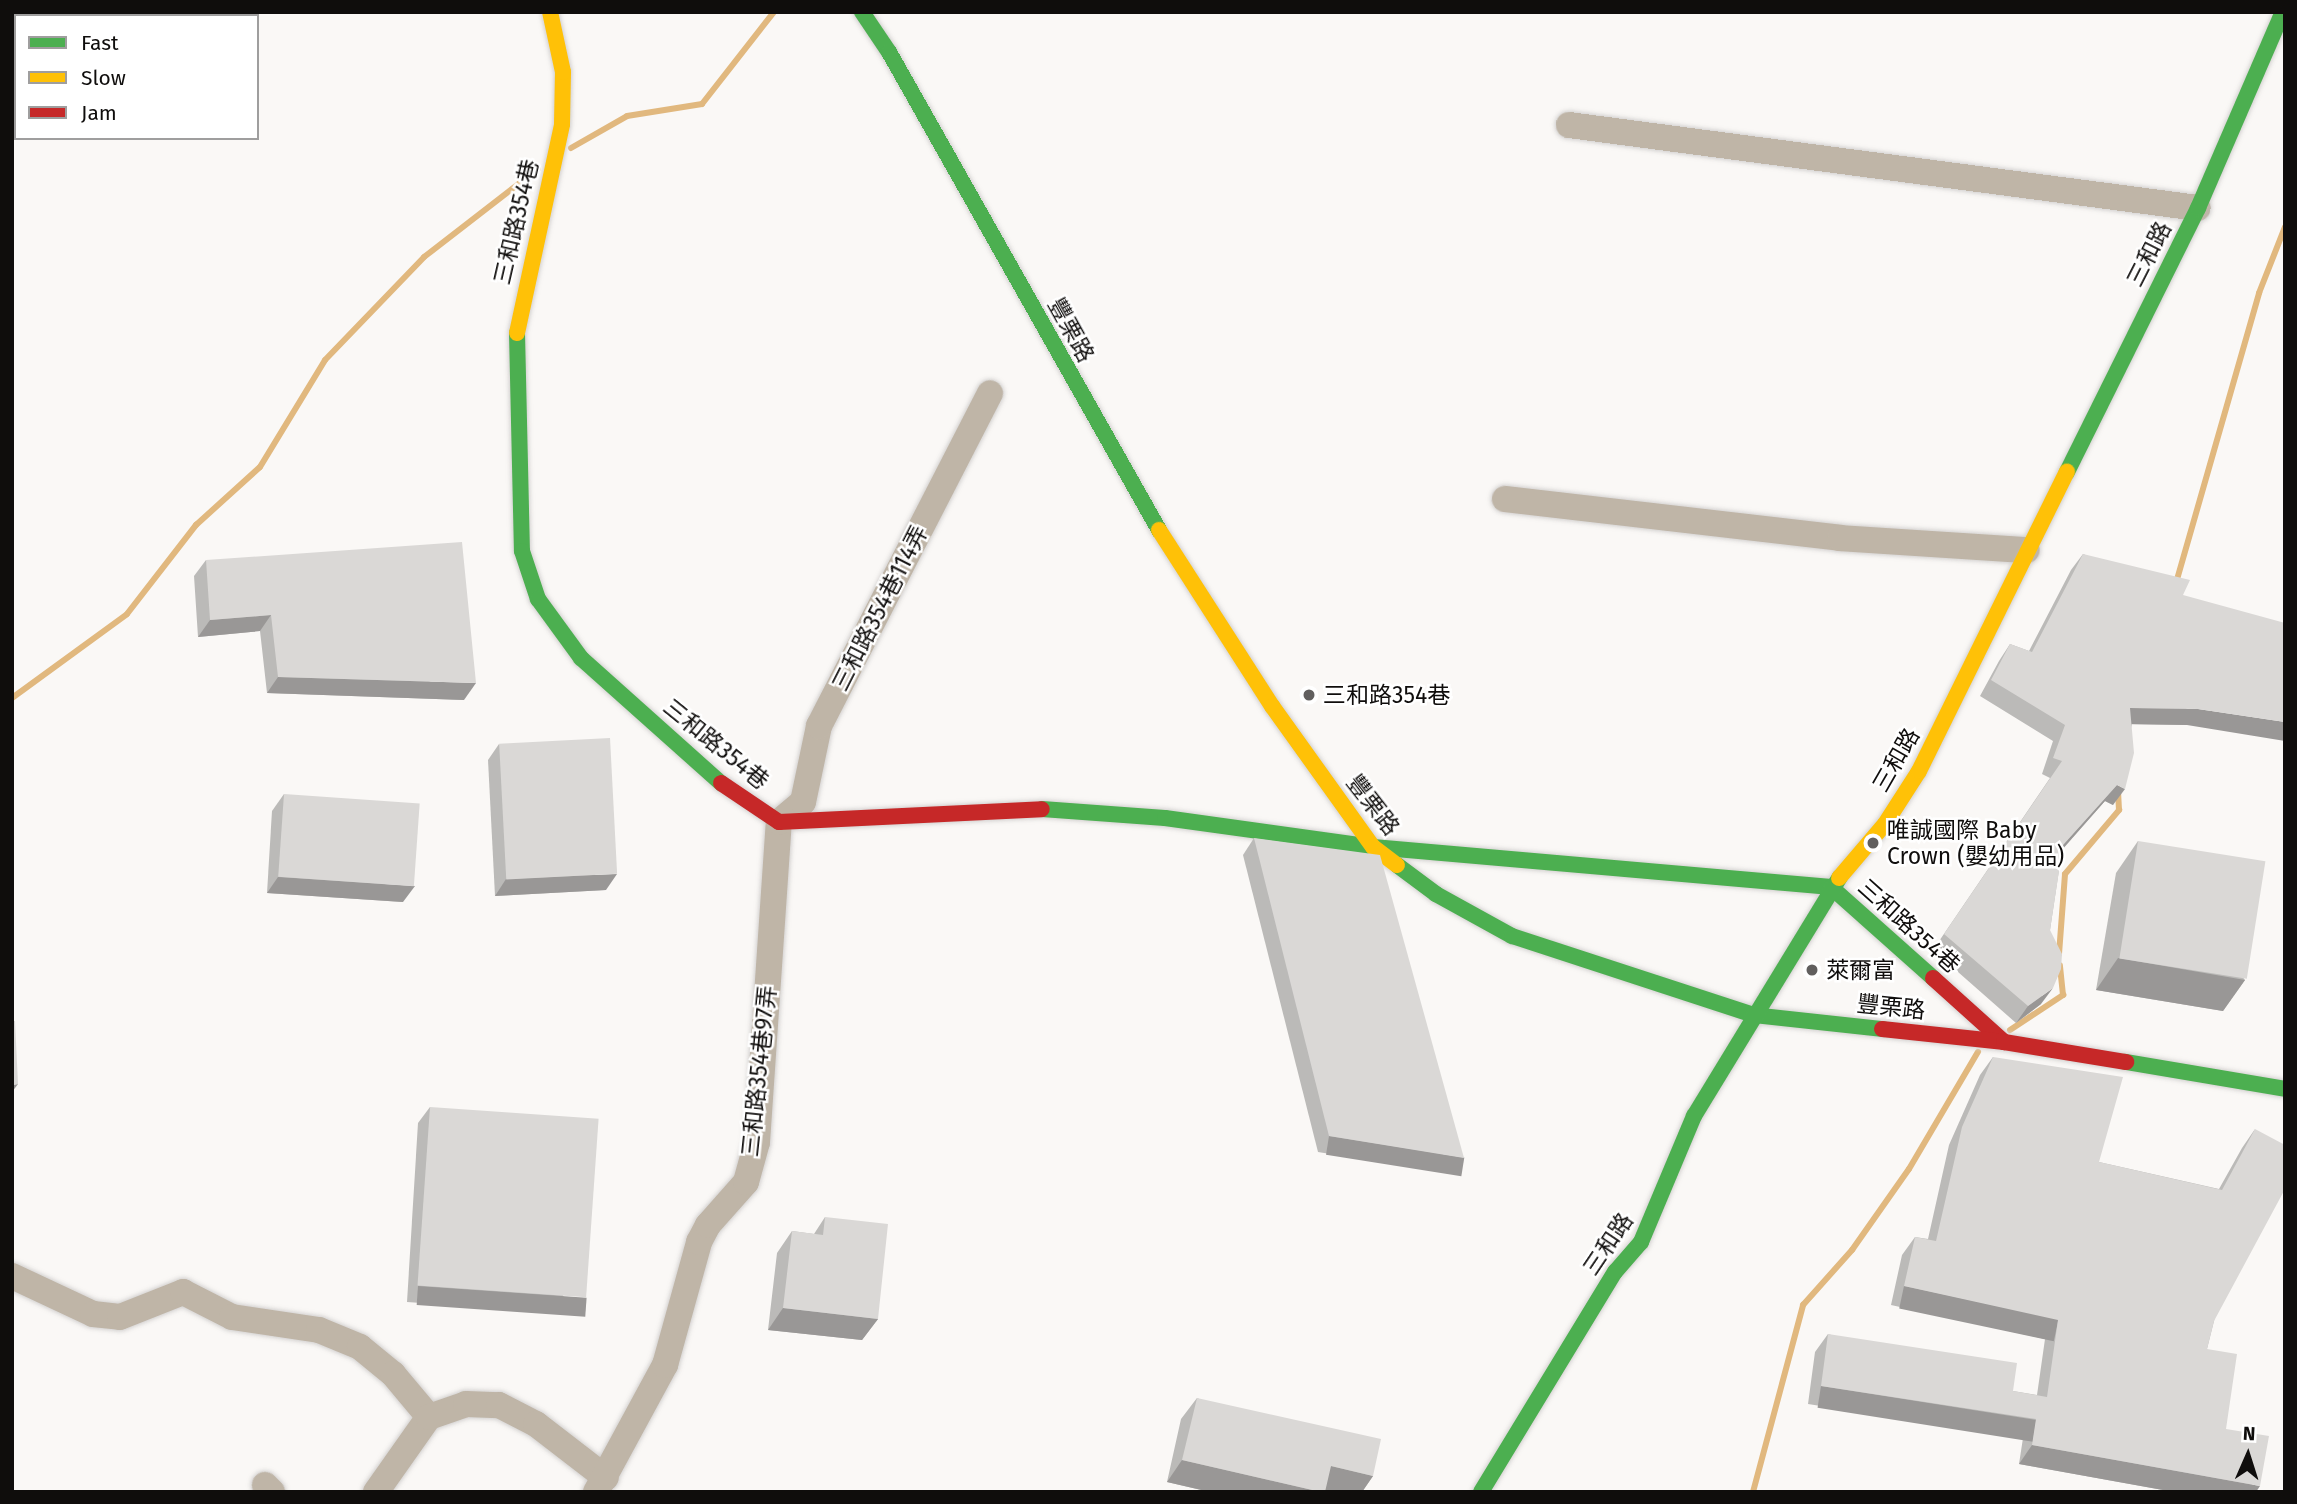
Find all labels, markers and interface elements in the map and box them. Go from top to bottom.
legend [14,14,259,140]
text: Fast [81,30,119,56]
text: Slow [81,65,126,91]
text: Jam [81,100,117,126]
street label: 三和路354巷 [488,157,544,287]
street label: 三和路 [2121,217,2177,291]
street label: 豐栗路 [1042,293,1100,367]
street label: 三和路354巷114弄 [826,521,934,695]
place label: 三和路354巷 [1323,681,1450,709]
marker: 三和路354巷 [1301,687,1317,703]
street label: 三和路354巷 [658,693,774,795]
street label: 三和路 [1867,723,1925,797]
street label: 豐栗路 [1341,769,1405,841]
place label: 唯誠國際 Baby Crown (嬰幼用品) [1887,816,2064,870]
marker: 唯誠國際 Baby Crown (嬰幼用品) [1865,835,1881,851]
street label: 三和路354巷 [1852,873,1966,979]
place label: 萊爾富 [1826,956,1895,984]
marker: 萊爾富 [1804,962,1820,978]
street label: 三和路354巷97弄 [736,984,782,1158]
street label: 豐栗路 [1855,990,1927,1024]
street label: 三和路 [1577,1208,1639,1280]
north arrow [2213,1420,2283,1490]
text: N [2242,1422,2256,1445]

